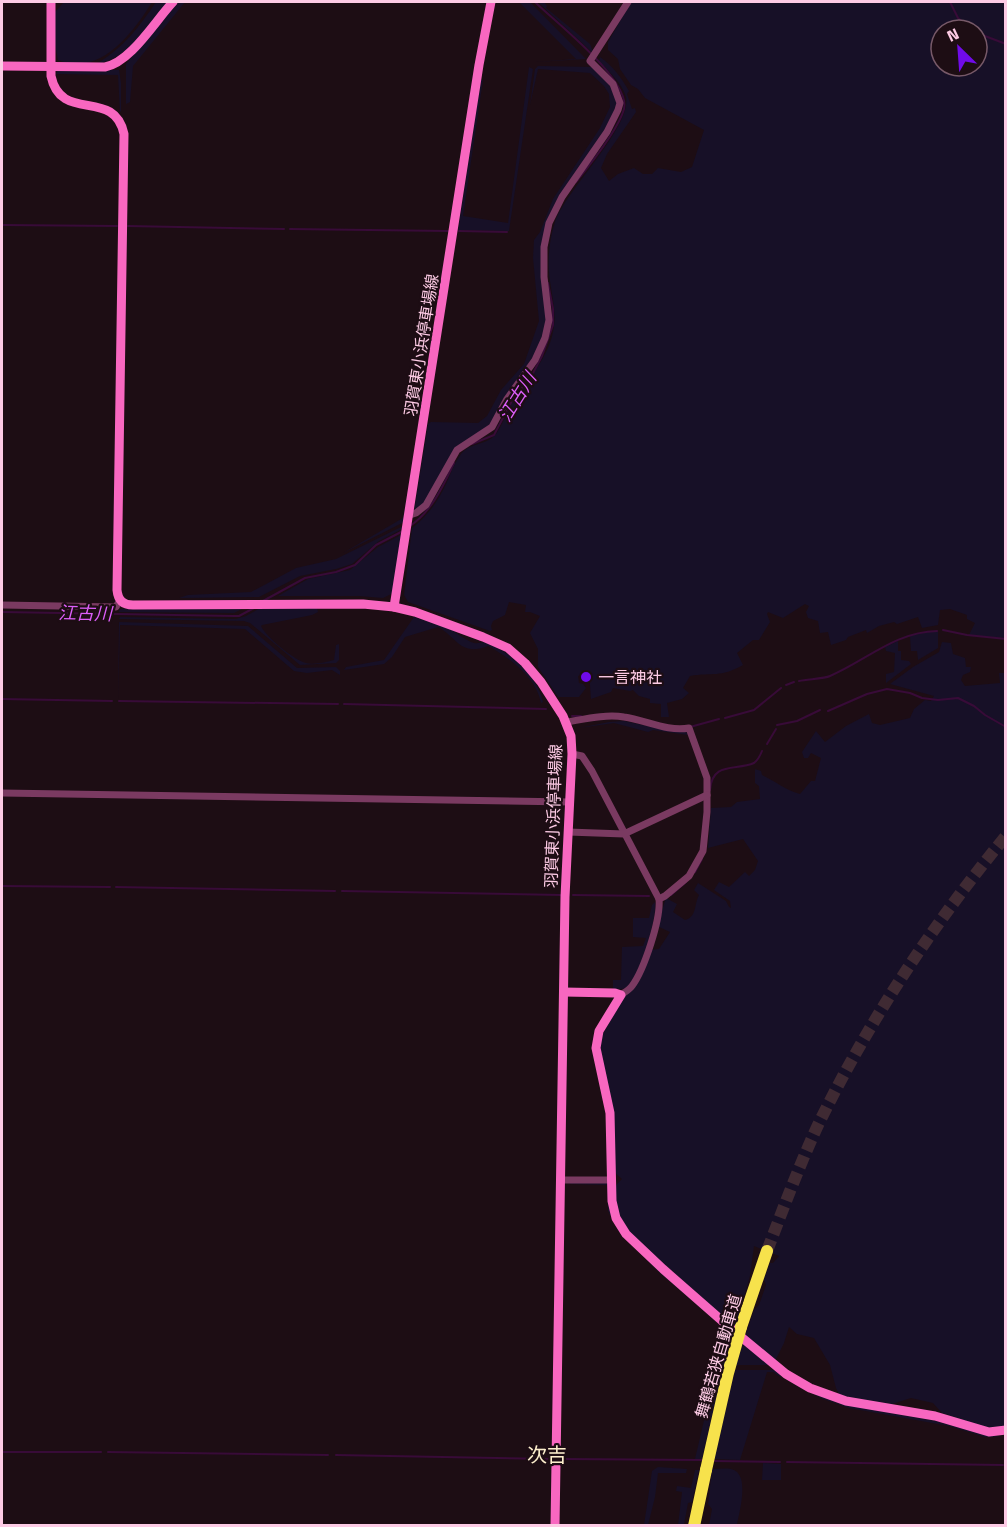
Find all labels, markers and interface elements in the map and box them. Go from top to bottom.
north arrow [929,18,989,78]
text: N [943,21,963,48]
street label: 羽賀東小浜停車場線 [398,272,444,418]
water label: 江古川 [491,365,544,427]
water label: 江古川 [58,599,114,627]
place label: 一言神社 [598,665,662,689]
marker: 一言神社 [579,670,593,684]
street label: 羽賀東小浜停車場線 [538,744,568,888]
street label: 舞鶴若狭自動車道 [689,1291,747,1421]
district label: 次吉 [527,1439,567,1470]

